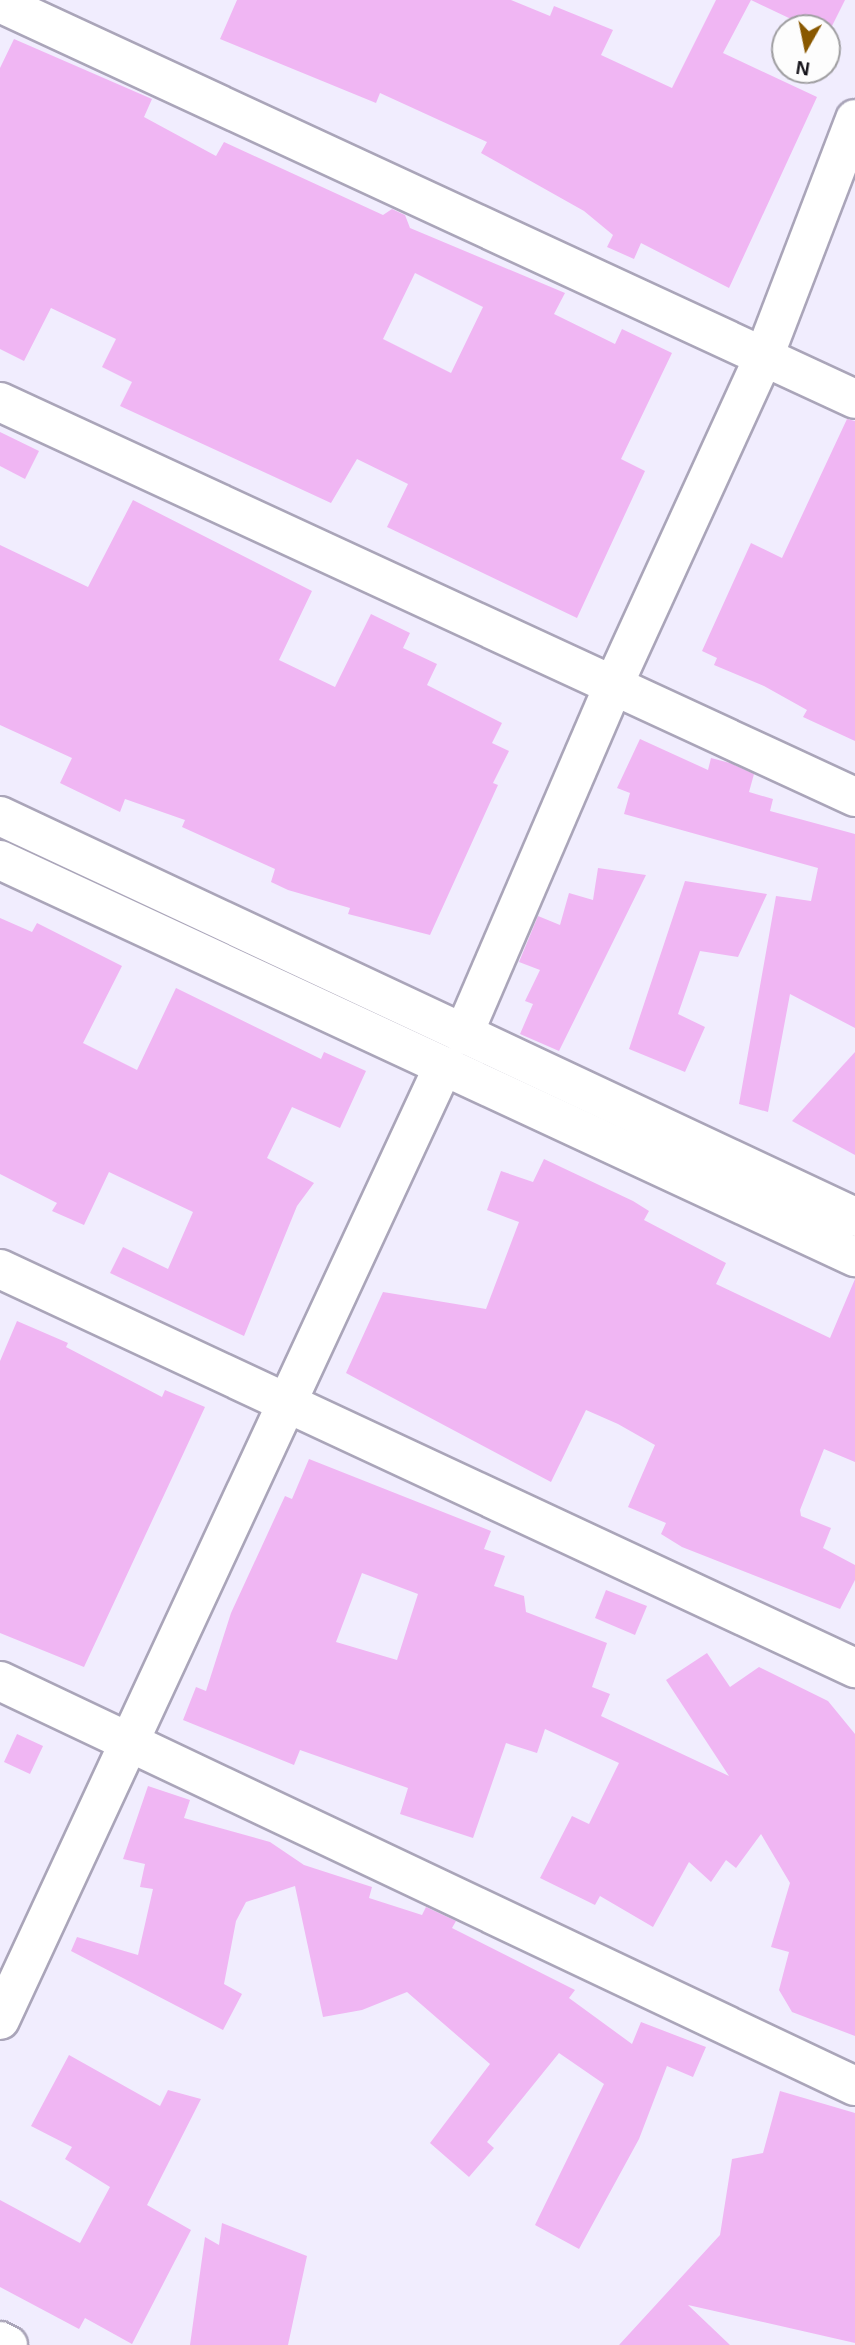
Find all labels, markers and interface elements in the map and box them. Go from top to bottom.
north arrow [771,14,841,84]
text: N [795,57,811,80]

